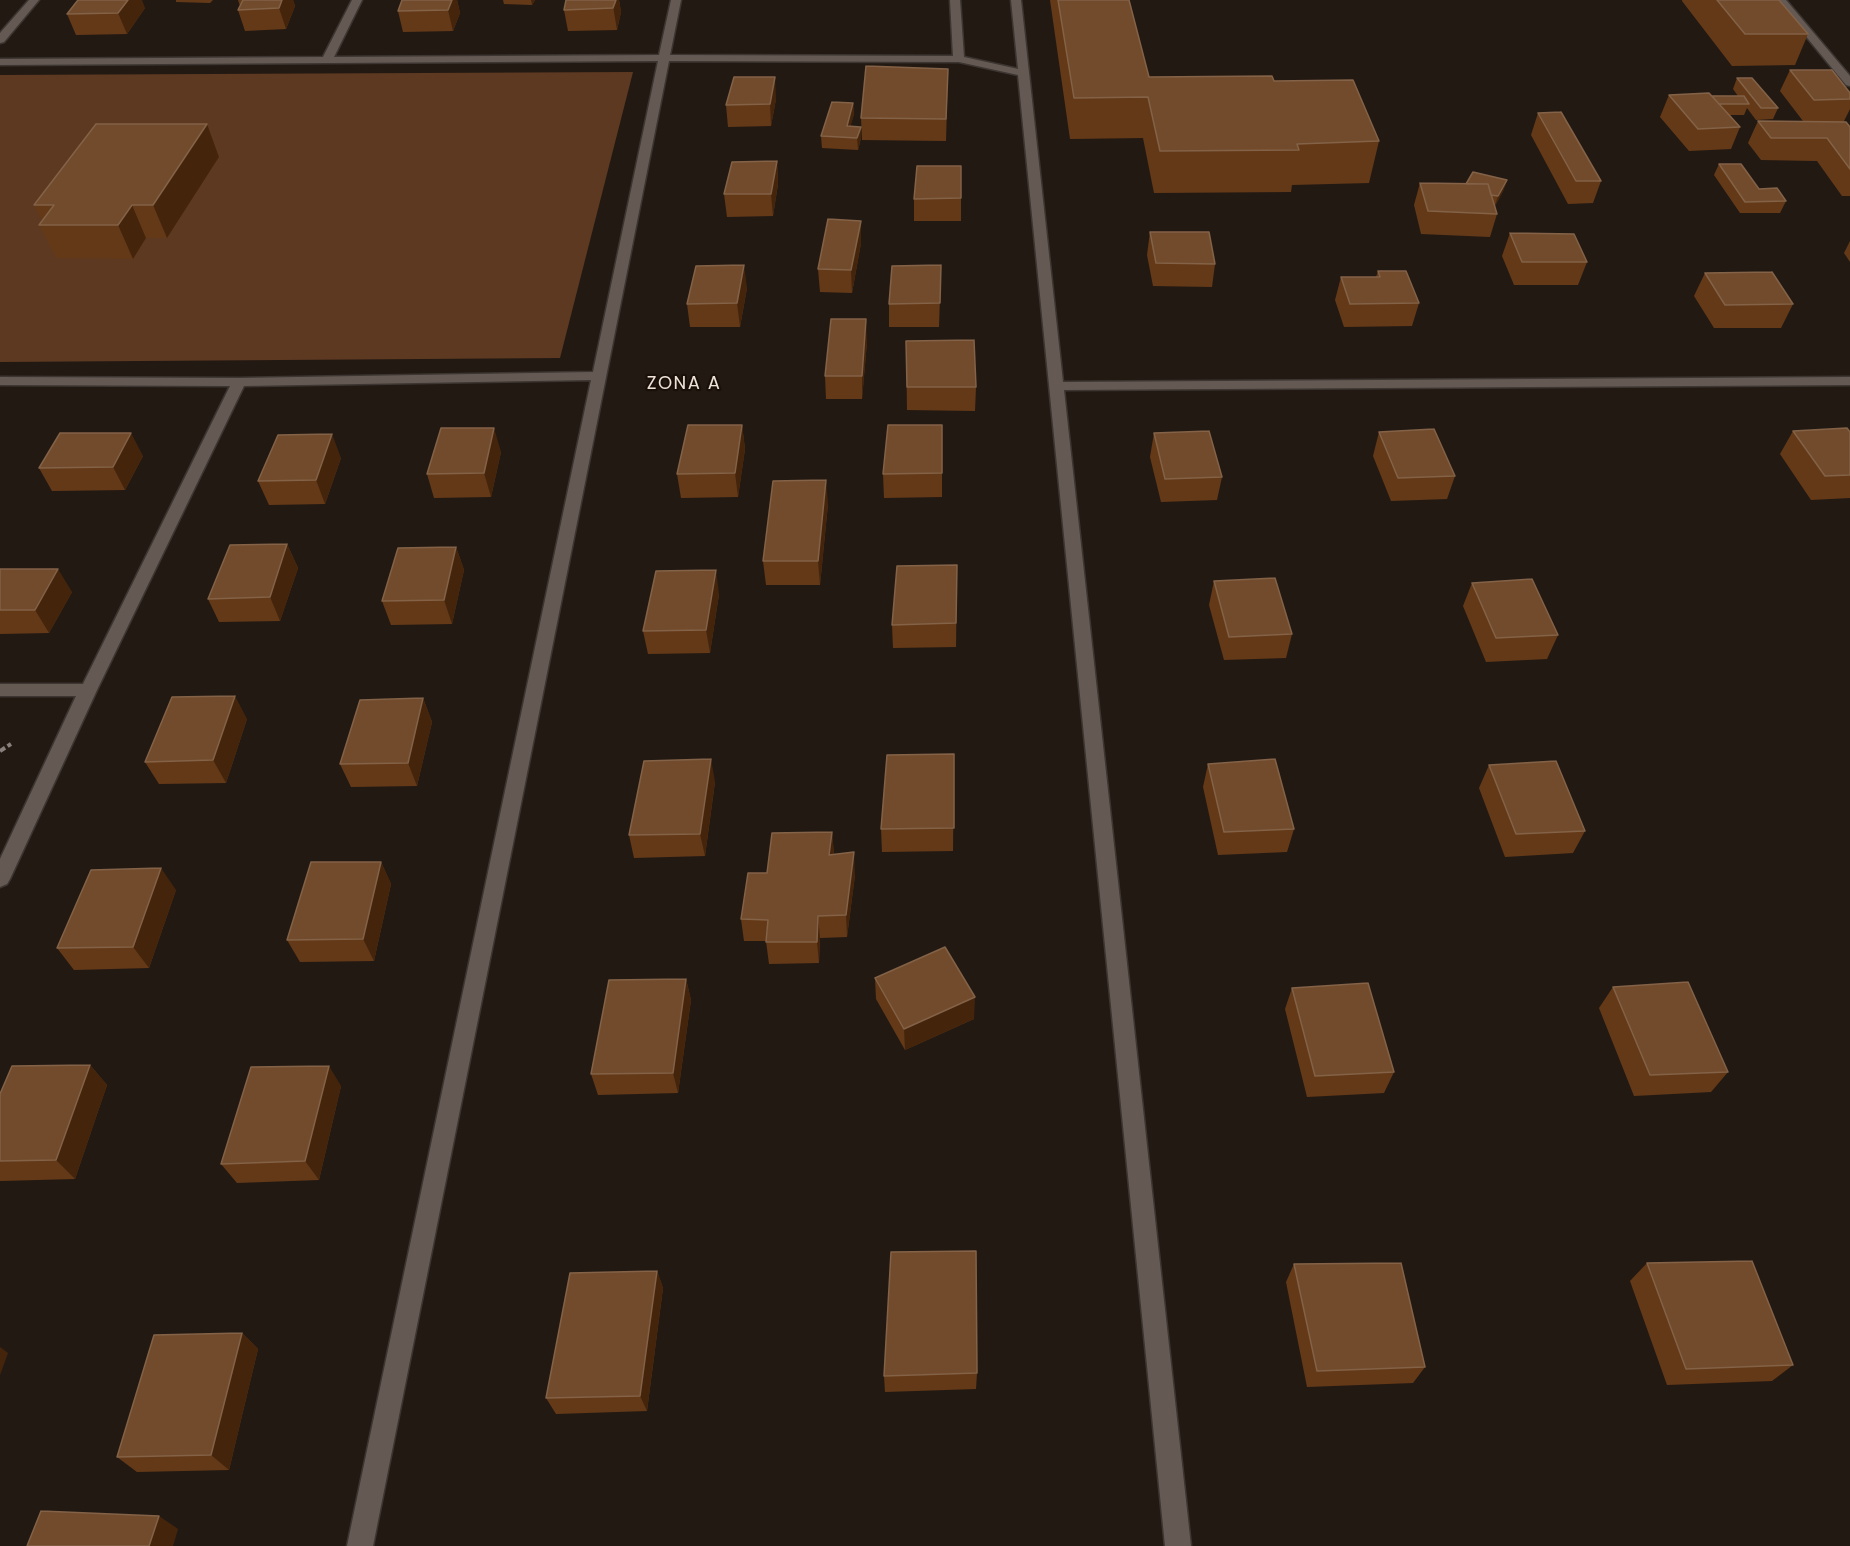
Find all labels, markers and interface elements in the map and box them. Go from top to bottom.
district label: ZONA A [647,373,721,395]

